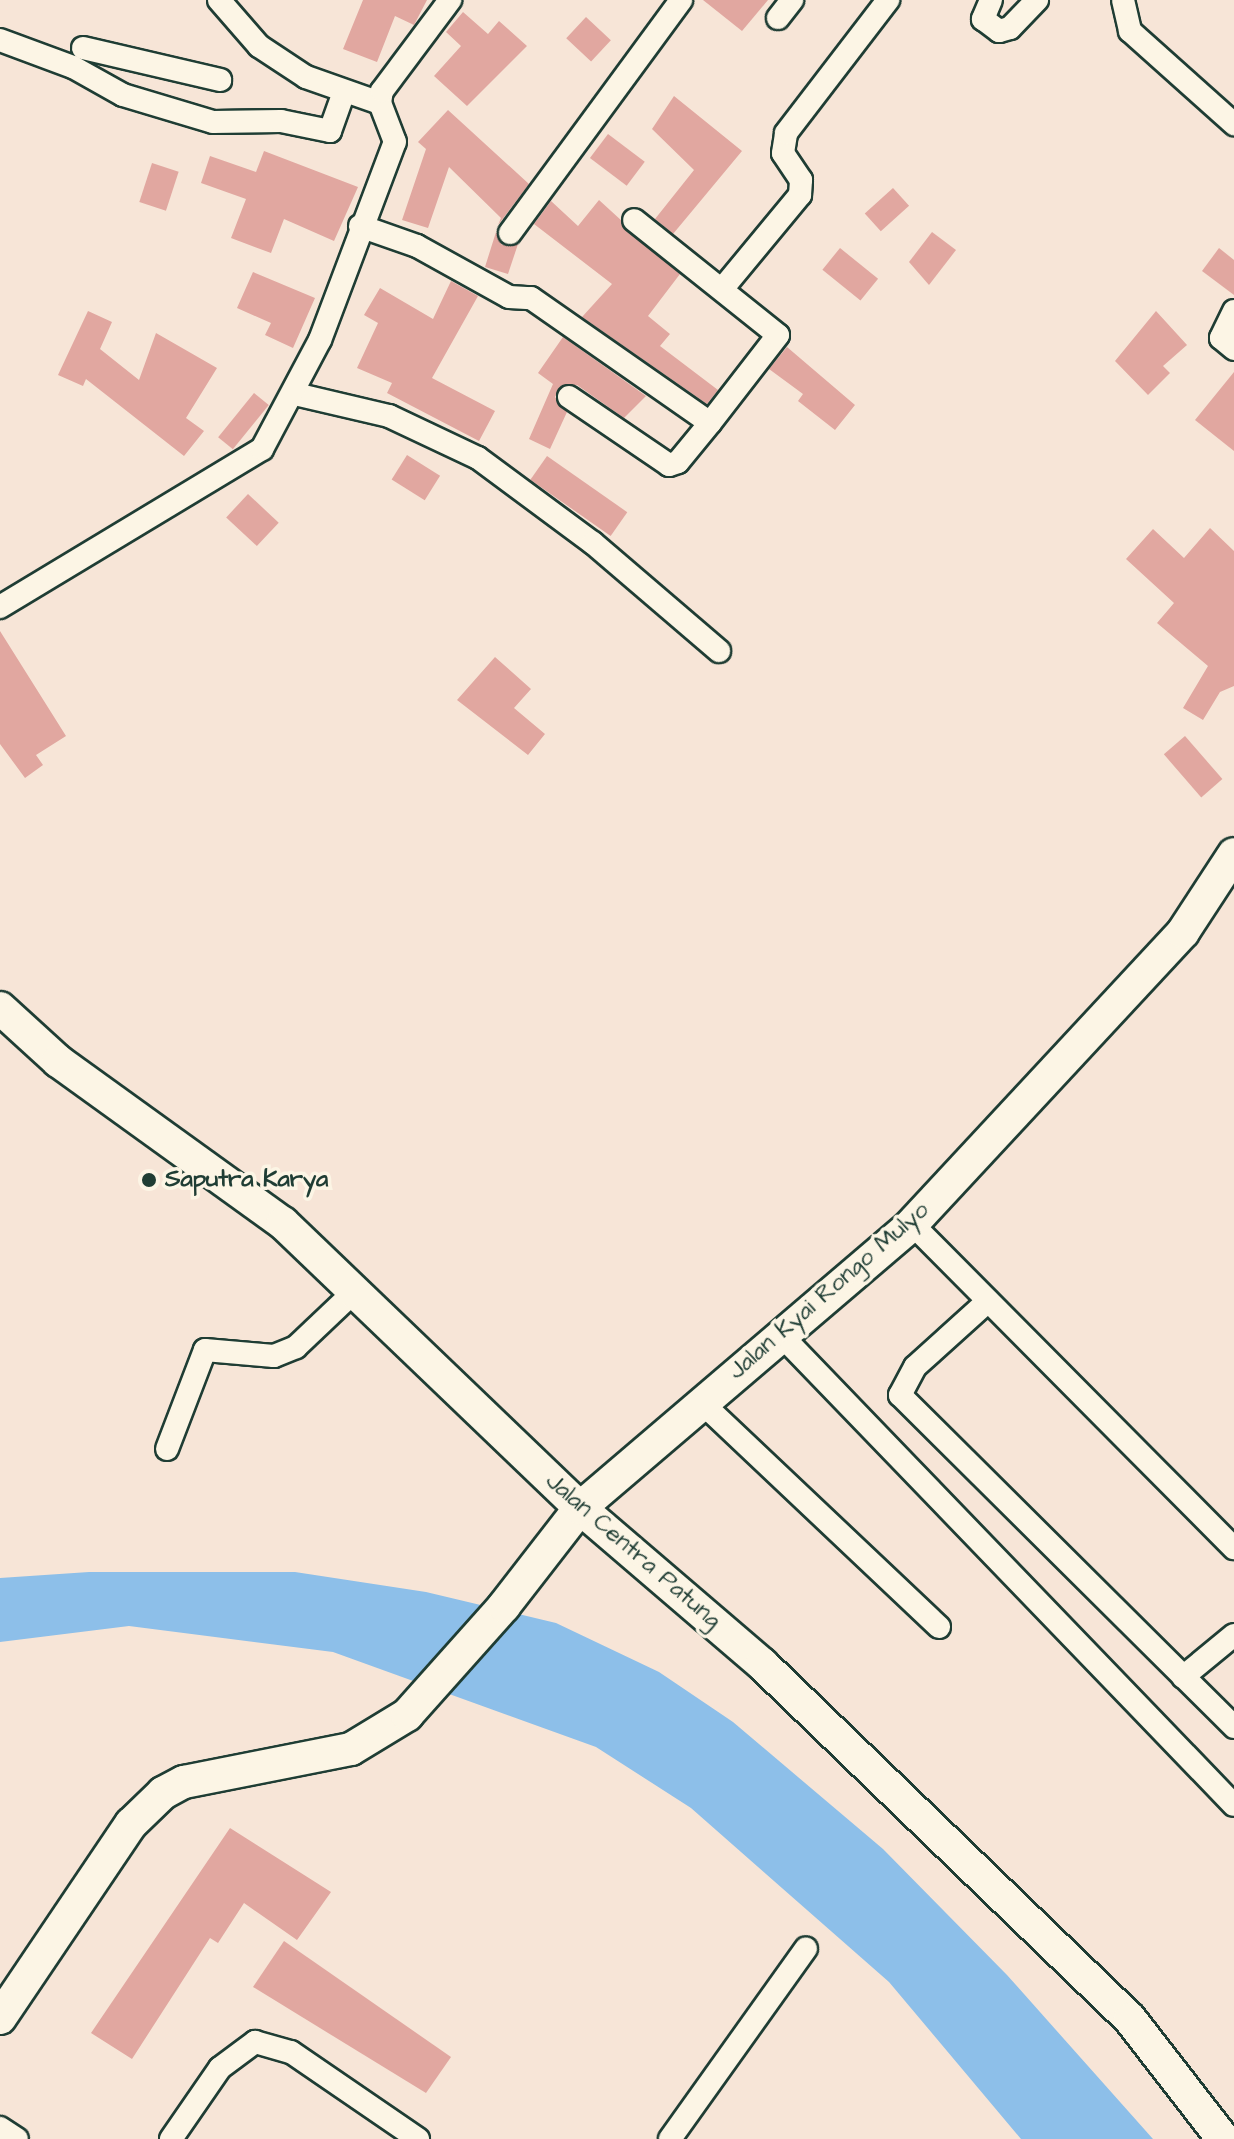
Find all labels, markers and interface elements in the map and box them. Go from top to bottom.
place label: Saputra Karya [165,1166,328,1194]
marker: Saputra Karya [140,1171,158,1189]
street label: Jalan Kyai Rongo Mulyo [723,1196,935,1386]
street label: Jalan Centra Patung [539,1467,727,1635]

